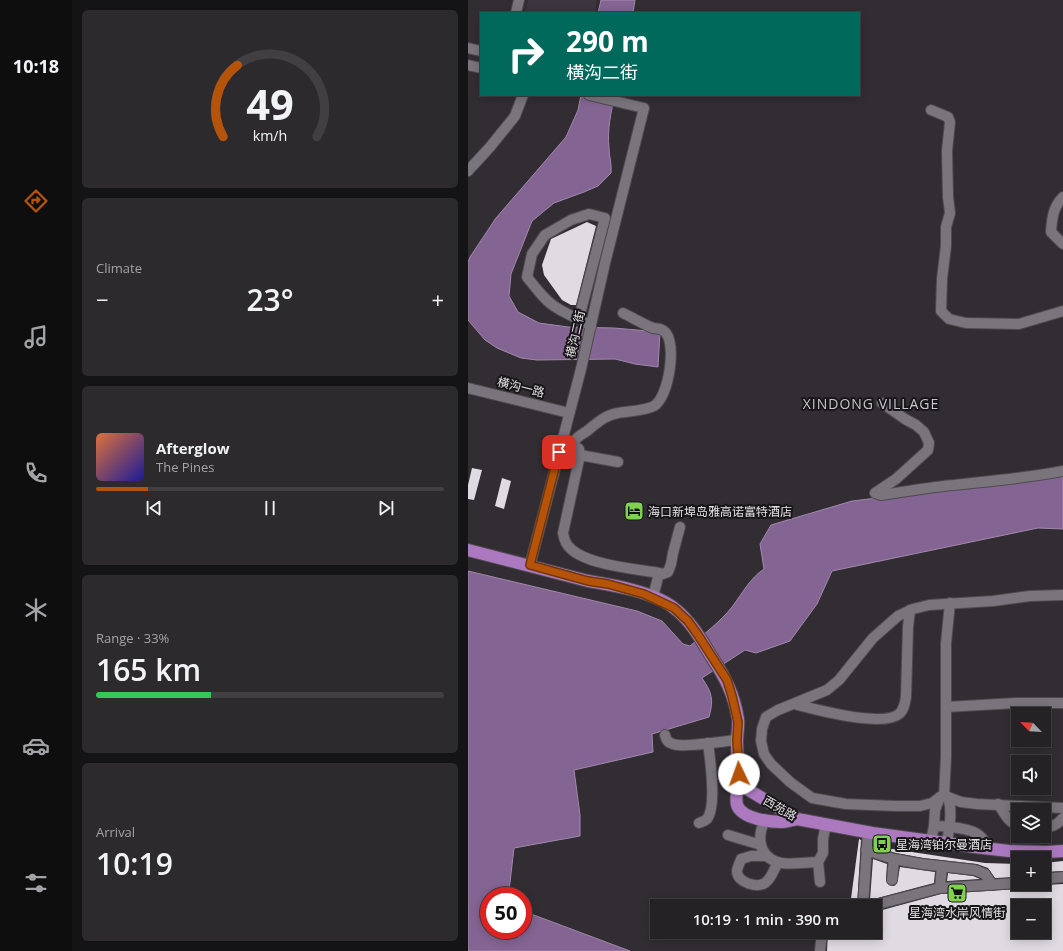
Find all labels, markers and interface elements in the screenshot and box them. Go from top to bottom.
text: 290 m [566,22,649,60]
icon: right [500,28,552,80]
text: 10:18 [13,54,59,78]
text: 横沟二街 [566,60,638,84]
text: 49 [246,76,294,132]
text: km/h [253,126,287,145]
icon: directions [22,187,50,215]
text: Climate [96,259,142,277]
text: 23° [246,279,294,320]
text: − [96,284,109,314]
text: + [431,284,444,314]
street label: 横沟二街 [561,309,589,359]
icon: music [22,323,50,351]
street label: 横沟一路 [496,373,546,401]
district label: XINDONG VILLAGE [803,394,939,413]
pin [542,435,576,469]
text: Afterglow [156,438,230,458]
icon: arrive [548,441,570,463]
text: The Pines [156,458,214,476]
icon: phone [22,459,50,487]
icon: previous [143,497,165,519]
icon: pause [259,497,281,519]
icon: next [375,497,397,519]
hotel icon: 海口新埠岛雅高诺富特酒店 [623,500,645,522]
place label: 海口新埠岛雅高诺富特酒店 [648,503,792,520]
icon: climate [22,596,50,624]
text: Range · 33% [96,629,169,647]
text: 165 km [96,649,201,690]
north arrow [1011,707,1051,747]
map controls [1011,707,1051,939]
icon: car [22,732,50,760]
position arrow [718,753,760,795]
button: sound [1011,755,1051,795]
street label: 西苑路 [760,792,800,824]
button: layers [1011,803,1051,843]
text: Arrival [96,823,135,841]
bus stop icon: 星海湾铂尔曼酒店 [871,833,893,855]
place label: 星海湾铂尔曼酒店 [896,836,992,853]
text: 10:19 [96,843,173,884]
button: + [1011,851,1051,891]
icon: filters [22,869,50,897]
supermarket icon: 星海湾水岸风情街 [946,882,968,904]
speed limit sign: 50 [480,887,532,939]
button: − [1011,899,1051,939]
place label: 星海湾水岸风情街 [909,904,1005,921]
text: 10:19 · 1 min · 390 m [693,909,839,929]

